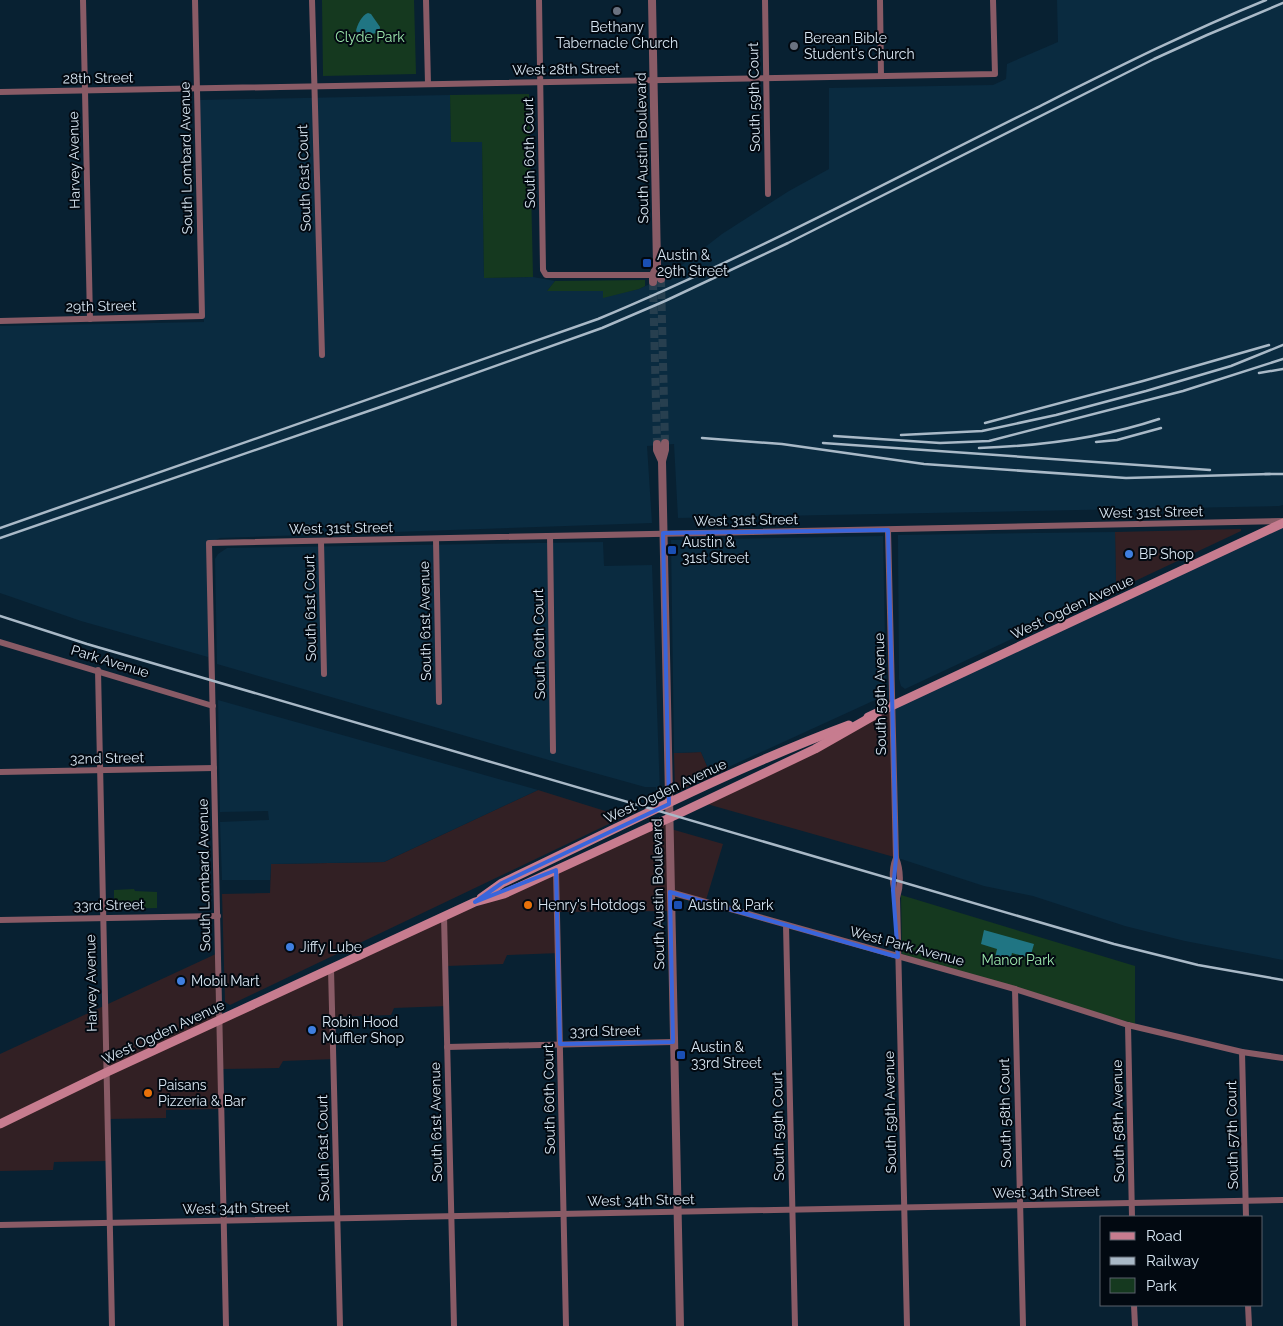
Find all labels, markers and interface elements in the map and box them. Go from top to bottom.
marker: Bethany Tabernacle Church [611,5,623,17]
place label: Bethany Tabernacle Church [556,19,678,51]
park label: Clyde Park [335,29,405,45]
place label: Berean Bible Student's Church [804,30,915,62]
marker: Berean Bible Student's Church [788,40,800,52]
street label: South 59th Court [745,42,763,152]
street label: West 28th Street [512,60,620,78]
street label: 28th Street [62,69,134,87]
street label: South Austin Boulevard [633,72,651,224]
street label: South Lombard Avenue [177,82,195,234]
street label: South 60th Court [520,97,538,209]
street label: Harvey Avenue [65,111,83,209]
street label: South 61st Court [294,124,314,232]
place label: Austin & 29th Street [657,247,728,279]
marker: Austin & 29th Street [641,257,653,269]
street label: 29th Street [65,297,137,315]
street label: West 31st Street [1099,503,1204,521]
street label: West 31st Street [694,511,799,529]
street label: West 31st Street [289,519,394,537]
place label: Austin & 31st Street [682,534,750,566]
marker: Austin & 31st Street [666,544,678,556]
place label: BP Shop [1139,546,1194,562]
marker: BP Shop [1123,548,1135,560]
street label: South 61st Court [301,554,319,662]
street label: South 61st Avenue [416,561,434,681]
street label: West Ogden Avenue [1008,572,1136,642]
street label: South 60th Court [530,588,548,700]
street label: South 59th Avenue [871,633,889,755]
street label: Park Avenue [69,642,151,680]
street label: 32nd Street [70,749,144,767]
street label: West Ogden Avenue [601,756,729,826]
street label: South Lombard Avenue [195,799,213,951]
street label: South Austin Boulevard [649,818,667,970]
street label: 33rd Street [73,896,145,914]
place label: Henry's Hotdogs [538,897,646,913]
place label: Austin & Park [688,897,774,913]
marker: Henry's Hotdogs [522,899,534,911]
marker: Austin & Park [672,899,684,911]
street label: West Park Avenue [848,923,966,969]
street label: Harvey Avenue [82,934,100,1032]
place label: Jiffy Lube [300,939,362,955]
marker: Jiffy Lube [284,941,296,953]
park label: Manor Park [981,952,1055,968]
place label: Mobil Mart [191,973,260,989]
marker: Mobil Mart [175,975,187,987]
street label: West Ogden Avenue [99,997,227,1067]
place label: Robin Hood Muffler Shop [322,1014,404,1046]
street label: 33rd Street [569,1022,641,1040]
marker: Robin Hood Muffler Shop [306,1024,318,1036]
place label: Austin & 33rd Street [691,1039,762,1071]
street label: South 60th Court [540,1043,558,1155]
marker: Austin & 33rd Street [675,1049,687,1061]
street label: South 59th Avenue [881,1051,899,1173]
street label: South 58th Court [996,1058,1014,1168]
street label: South 58th Avenue [1109,1060,1127,1182]
street label: South 61st Avenue [427,1062,445,1182]
street label: South 59th Court [769,1071,787,1181]
place label: Paisans Pizzeria & Bar [158,1077,246,1109]
street label: South 57th Court [1223,1080,1241,1190]
marker: Paisans Pizzeria & Bar [142,1087,154,1099]
street label: South 61st Court [314,1094,332,1202]
street label: West 34th Street [992,1183,1100,1201]
street label: West 34th Street [587,1191,695,1209]
street label: West 34th Street [182,1199,290,1217]
legend [1100,1216,1263,1306]
text: Road [1146,1227,1182,1245]
text: Railway [1146,1252,1199,1270]
text: Park [1146,1277,1177,1295]

